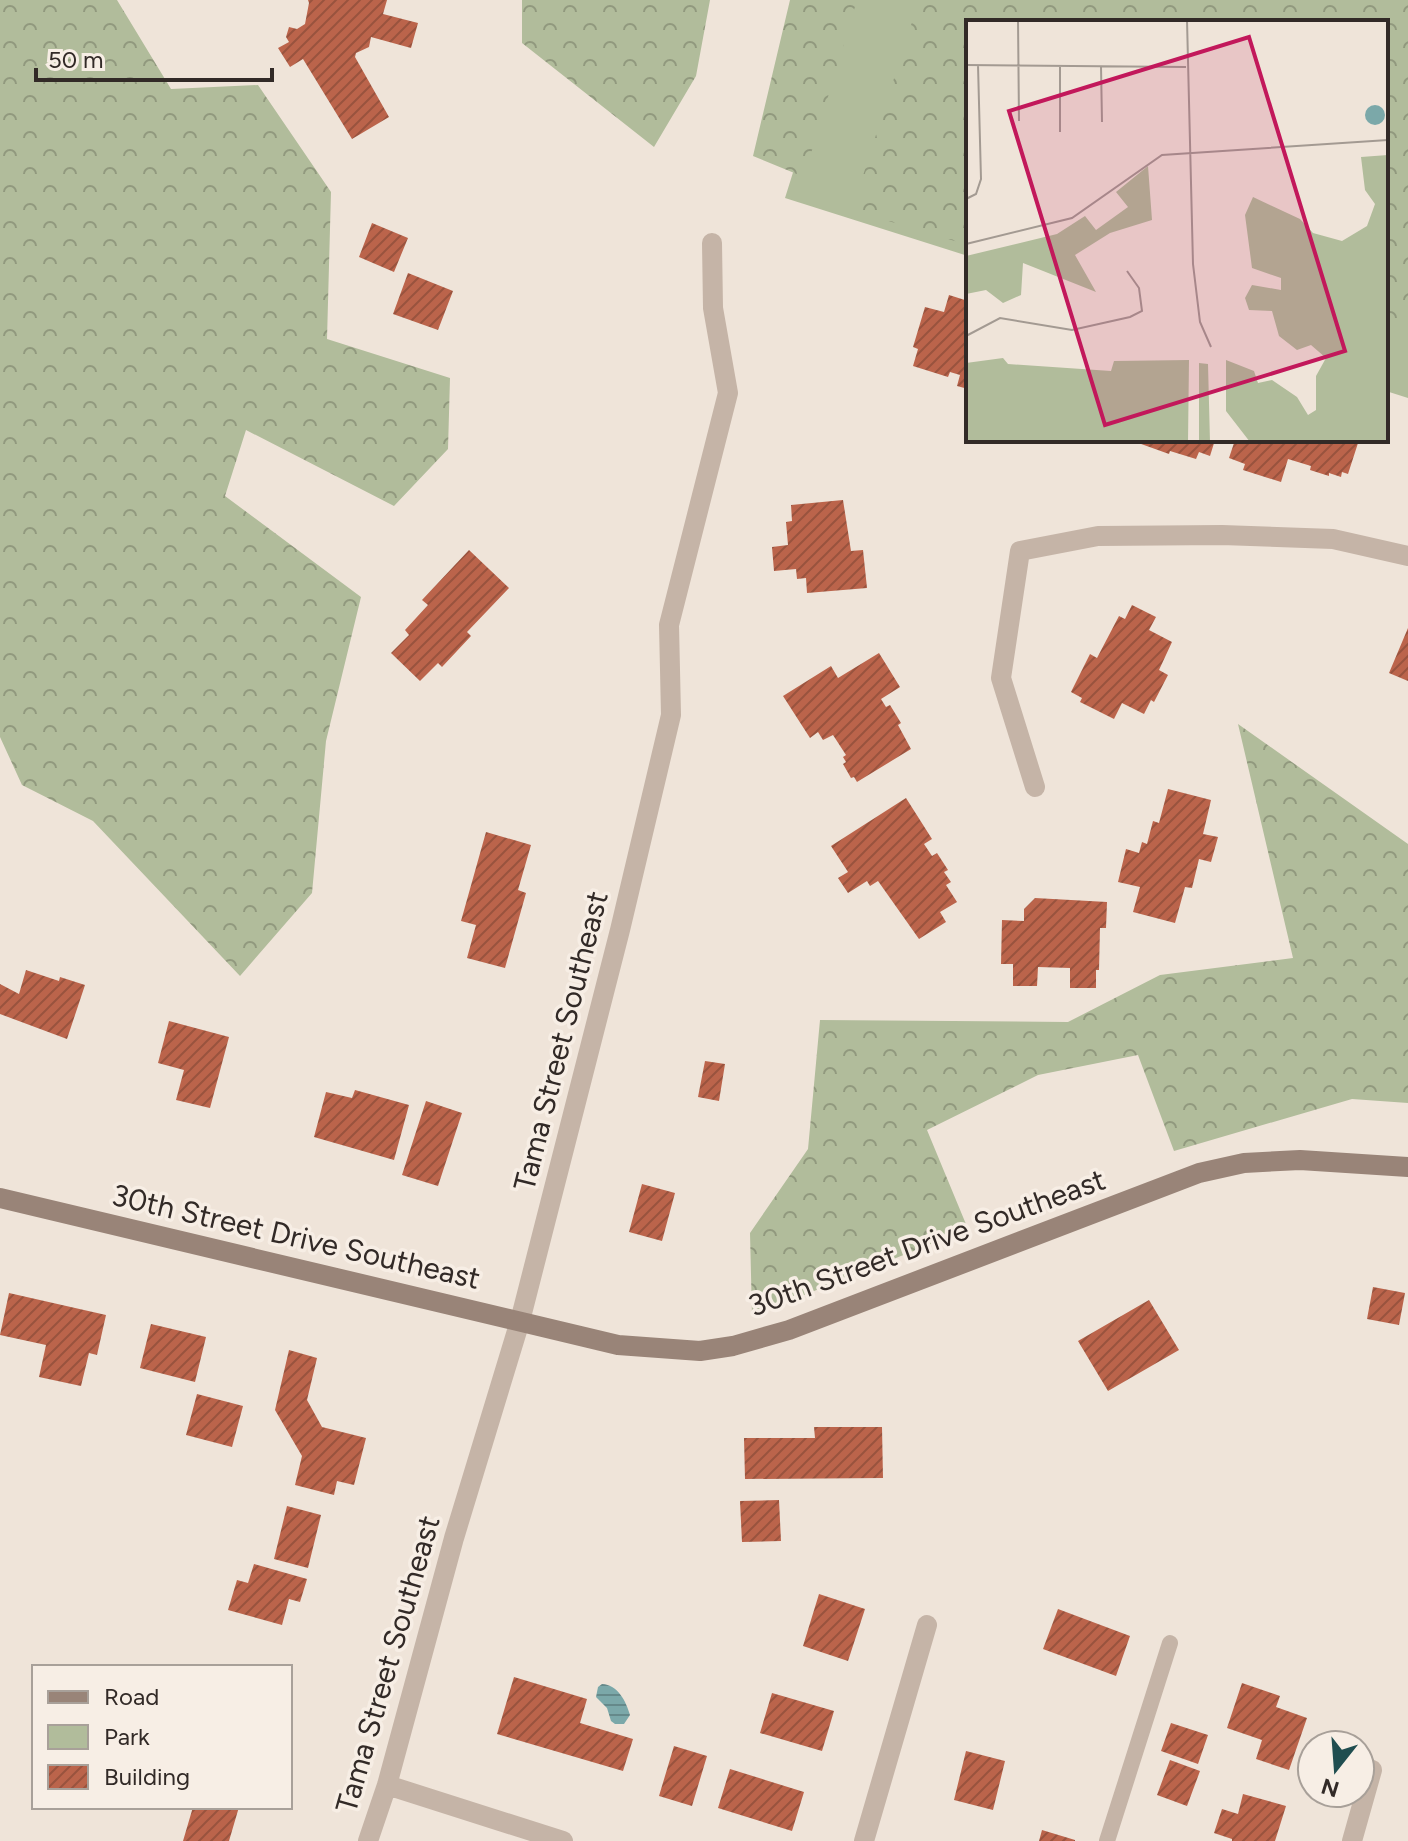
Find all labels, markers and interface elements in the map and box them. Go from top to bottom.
inset map [966,20,1388,442]
scale bar [36,32,272,82]
text: 50 m [48,45,104,74]
street label: Tama Street Southeast [505,887,616,1194]
street label: 30th Street Drive Southeast [743,1161,1110,1324]
street label: 30th Street Drive Southeast [108,1176,484,1297]
street label: Tama Street Southeast [327,1511,448,1817]
legend [32,1665,292,1809]
text: Road [104,1682,159,1711]
text: Park [104,1722,150,1751]
north arrow [1296,1729,1376,1809]
text: Building [104,1762,190,1791]
text: N [1318,1772,1342,1803]

